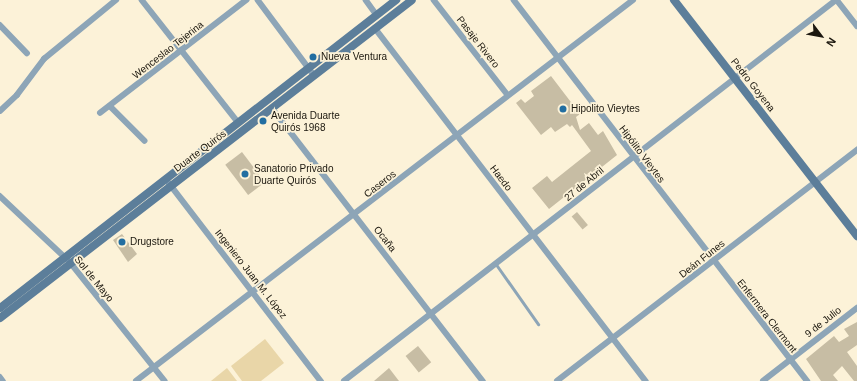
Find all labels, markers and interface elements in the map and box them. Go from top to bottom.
street label: Pasaje Rivero [454,14,502,70]
north arrow [801,16,841,56]
street label: Wenceslao Tejerina [130,18,206,82]
text: N [824,36,838,49]
place label: Nueva Ventura [321,51,387,63]
marker: Nueva Ventura [308,52,318,62]
street label: Pedro Goyena [728,56,778,114]
place label: Hipolito Vieytes [571,103,640,115]
marker: Hipolito Vieytes [558,104,568,114]
place label: Avenida Duarte Quirós 1968 [271,109,340,132]
marker: Avenida Duarte Quirós 1968 [258,116,268,126]
street label: Hipólito Vieytes [617,123,667,185]
street label: Duarte Quirós [172,127,228,175]
place label: Sanatorio Privado Duarte Quirós [254,162,333,186]
street label: Haedo [487,163,515,193]
street label: 27 de Abril [562,164,606,204]
marker: Sanatorio Privado Duarte Quirós [239,168,251,180]
street label: Caseros [362,168,398,200]
street label: Ocaña [371,224,399,254]
street label: Ingeniero Juan M. López [212,227,290,321]
place label: Drugstore [130,236,174,248]
marker: Drugstore [117,237,127,247]
street label: Deán Funes [677,238,727,280]
street label: Sol de Mayo [72,254,116,304]
street label: Enfermera Clermont [735,277,799,355]
street label: 9 de Julio [802,304,844,340]

